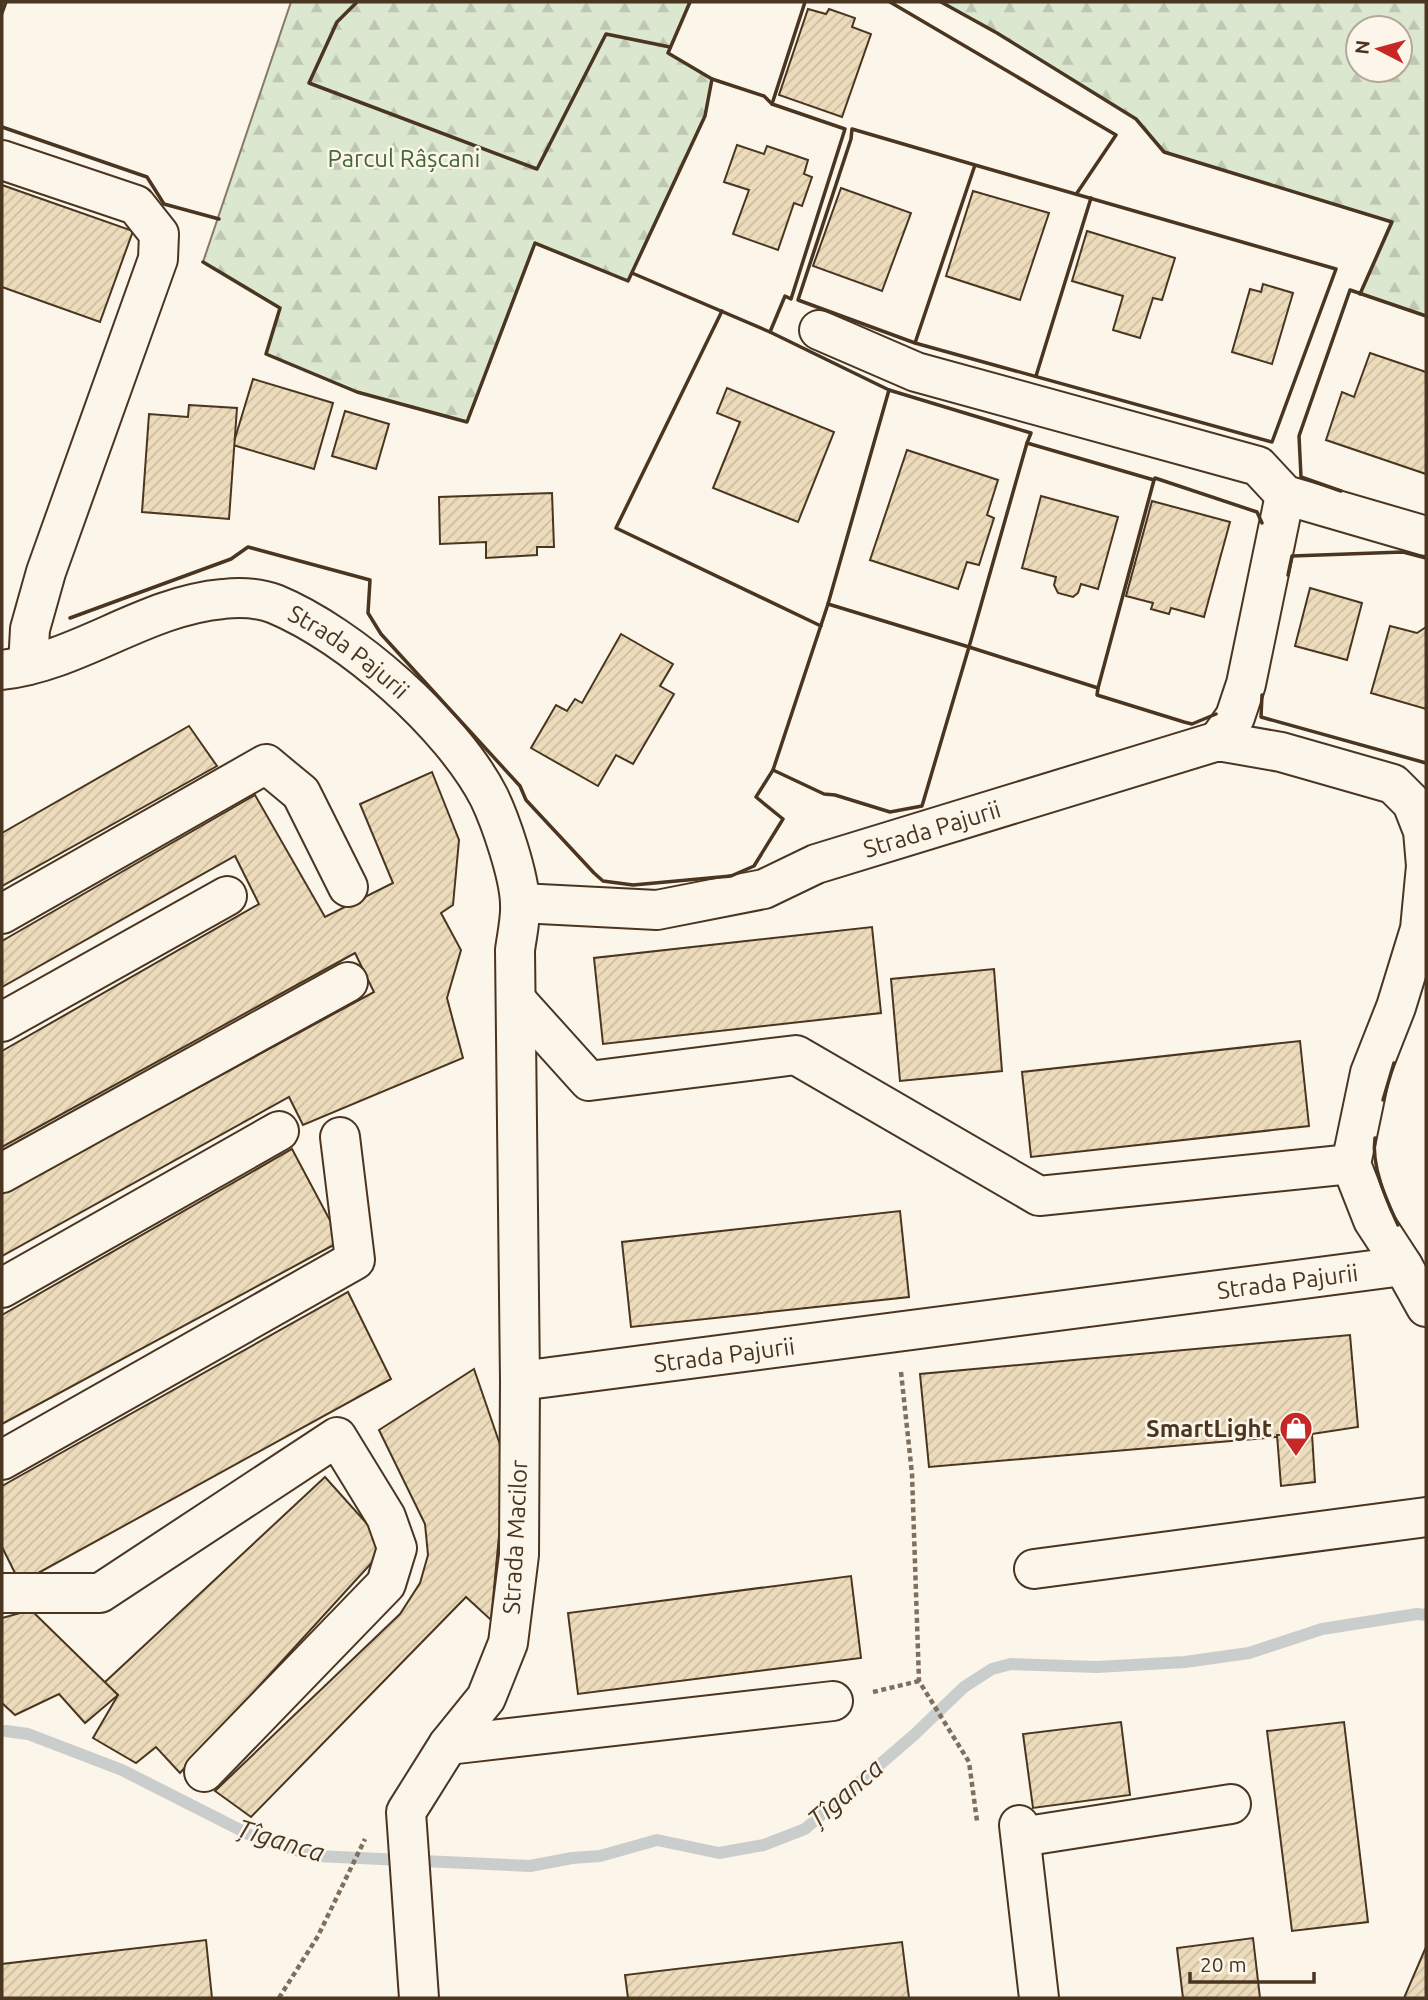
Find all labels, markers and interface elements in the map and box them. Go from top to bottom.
north arrow [1344,14,1414,84]
text: N [1350,39,1374,55]
park label: Parcul Râșcani [328,145,480,172]
street label: Strada Pajurii [284,599,415,704]
street label: Strada Pajurii [860,795,1004,862]
street label: Strada Pajurii [1215,1258,1360,1304]
street label: Strada Pajurii [652,1332,797,1377]
shop icon: SmartLight [1277,1409,1315,1458]
place label: SmartLight [1146,1415,1272,1442]
street label: Strada Macilor [497,1459,533,1615]
water label: Țîganca [802,1753,888,1833]
water label: Țîganca [234,1813,328,1867]
scale bar [1190,1940,1314,1984]
text: 20 m [1200,1952,1247,1976]

